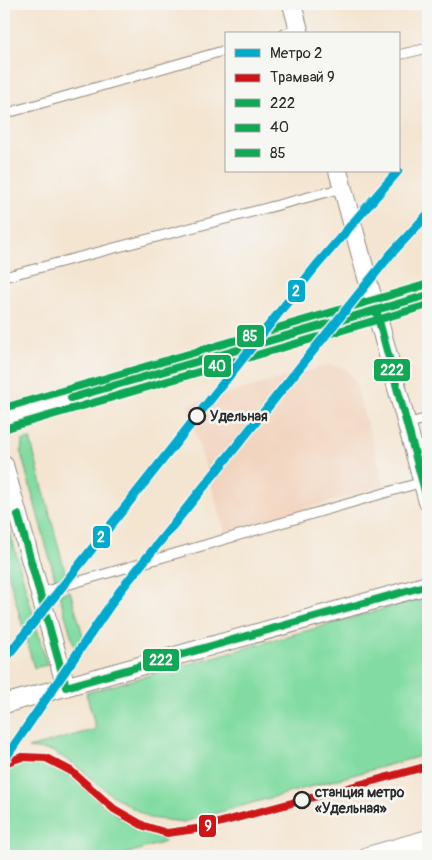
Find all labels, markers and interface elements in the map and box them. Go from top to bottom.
legend [225,32,400,172]
text: Метро 2 [270,44,323,63]
text: Трамвай 9 [270,68,335,87]
text: 222 [270,94,295,113]
text: 40 [270,118,289,137]
text: 85 [270,144,286,163]
line badge: 2 [287,279,306,303]
text: 2 [292,283,300,300]
line badge: 85 [236,324,265,348]
text: 85 [243,328,258,345]
line badge: 40 [203,354,232,378]
text: 40 [208,358,226,375]
line badge: 222 [373,358,411,382]
text: 222 [380,362,404,379]
marker: Удельная [188,407,206,425]
place label: Удельная [210,408,268,425]
line badge: 2 [92,525,111,549]
text: 2 [97,529,105,546]
line badge: 222 [142,648,180,672]
text: 222 [149,652,173,669]
place label: станция метро «Удельная» [314,784,405,817]
marker: станция метро «Удельная» [293,791,311,809]
line badge: 9 [198,814,217,838]
text: 9 [204,818,212,835]

